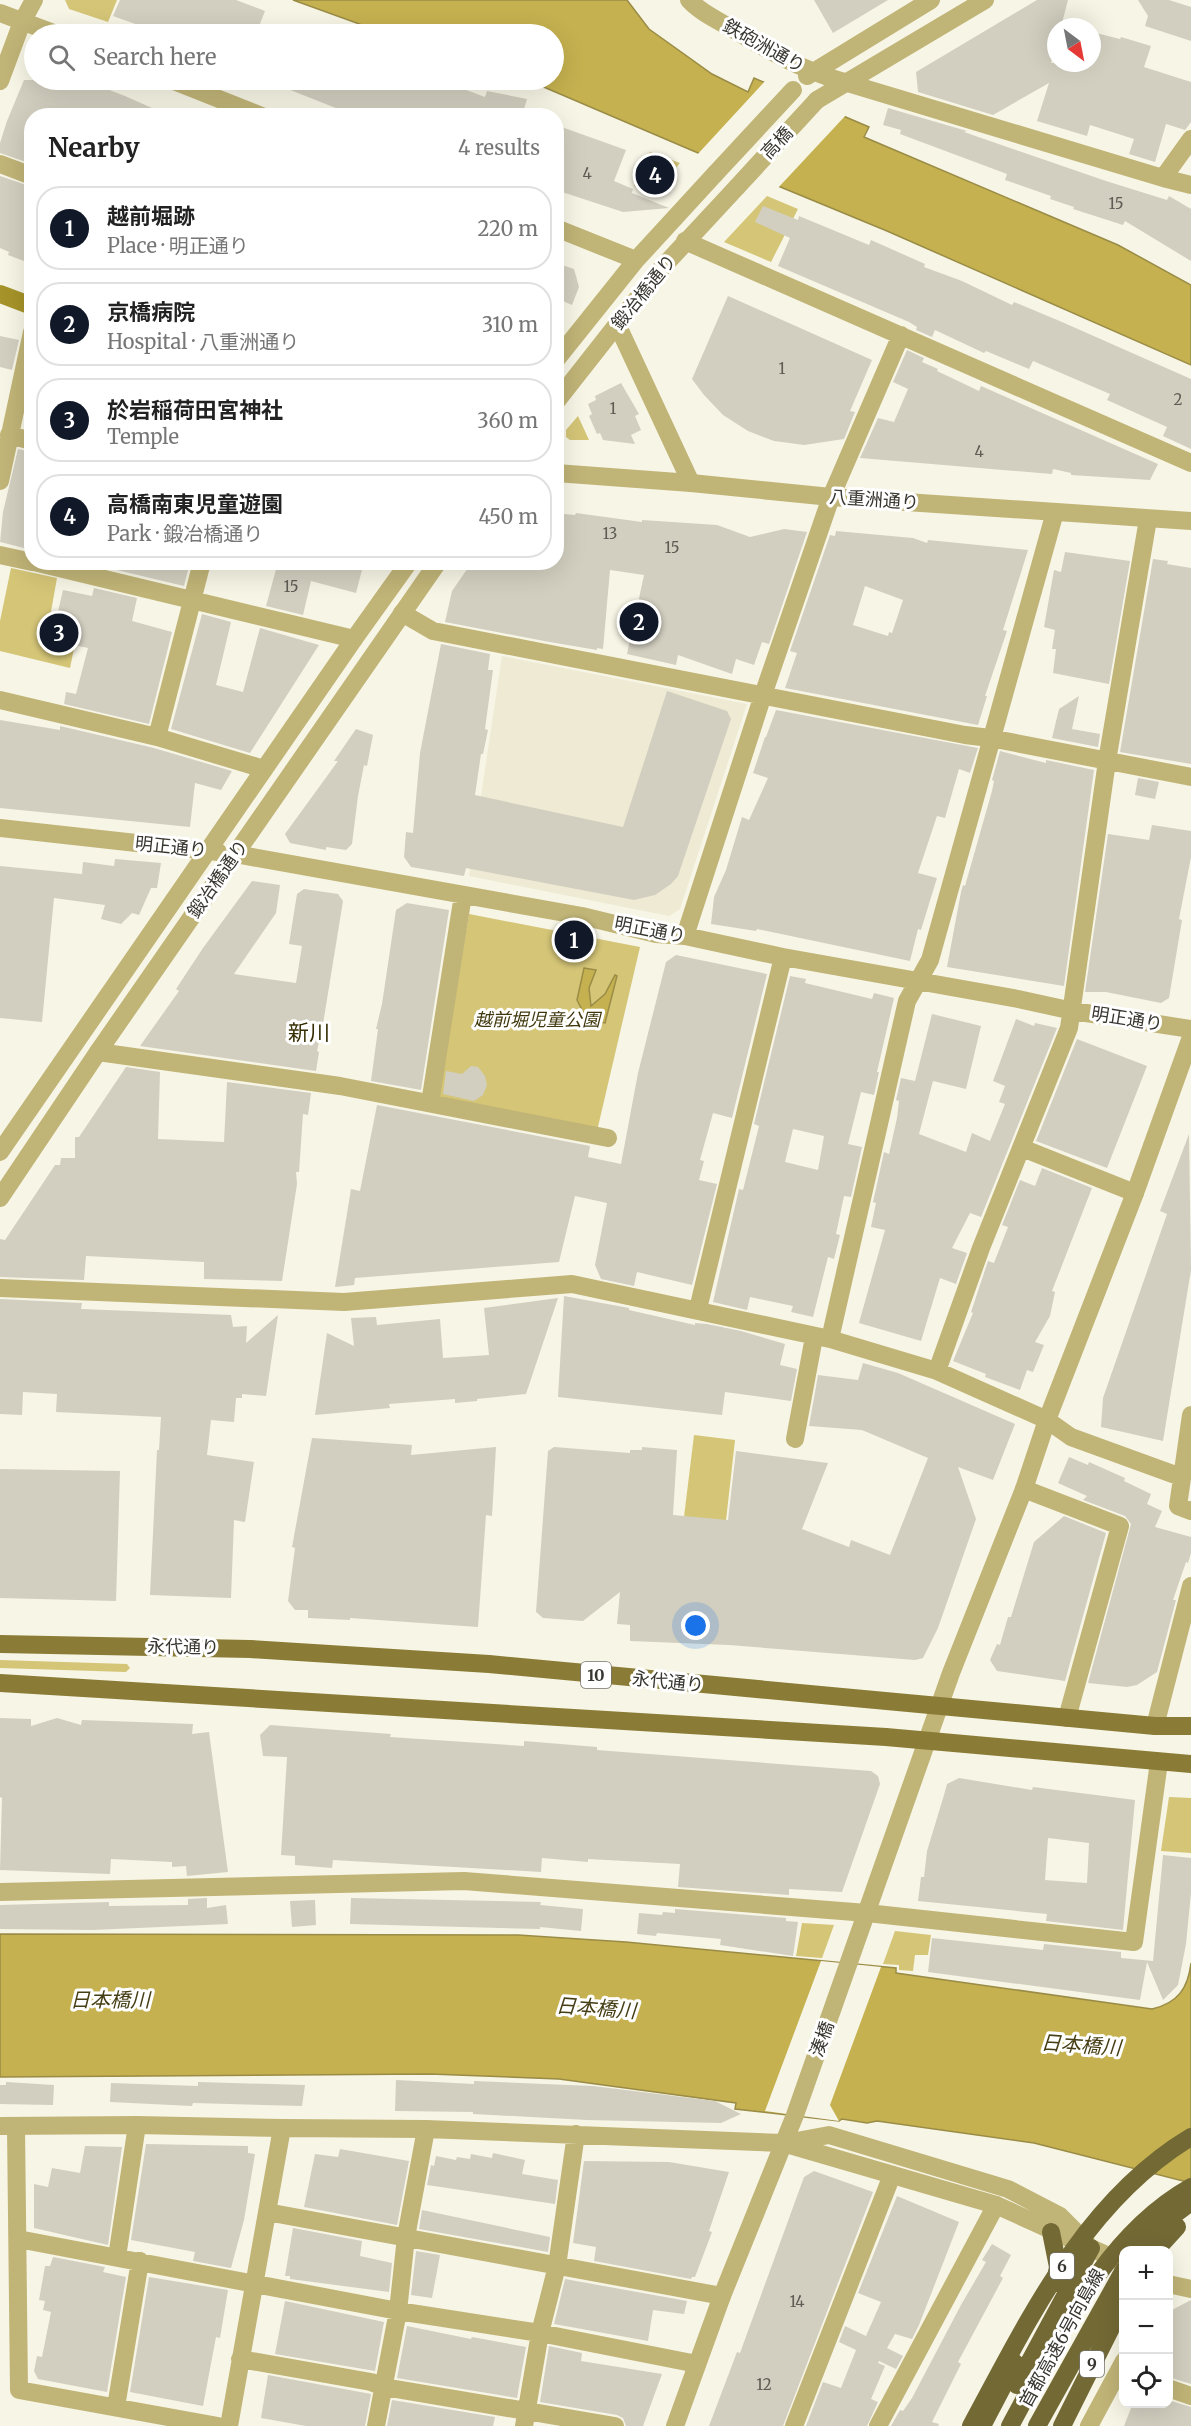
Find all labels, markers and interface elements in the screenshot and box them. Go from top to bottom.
street label: 鉄砲洲通り [719,14,809,77]
north arrow [1047,18,1101,72]
search box [24,24,564,90]
icon: search [45,41,78,74]
text: Search here [93,43,216,71]
street label: 高橋 [756,122,797,164]
text: Nearby [48,131,140,164]
text: 4 results [458,135,540,160]
pin: 4 [636,152,674,198]
house number: 4 [582,164,592,183]
house number: 15 [1108,194,1124,213]
text: 越前堀跡 [107,202,195,230]
text: 1 [65,216,74,241]
text: 220 m [478,216,538,241]
text: Place · 明正通り [107,233,249,258]
street label: 鍛冶橋通り [606,249,681,334]
text: 京橋病院 [107,298,195,326]
text: 2 [64,312,75,337]
text: 310 m [482,312,538,337]
text: Hospital · 八重洲通り [107,329,299,354]
house number: 1 [779,359,786,378]
house number: 2 [1174,390,1183,409]
text: 於岩稲荷田宮神社 [107,396,283,424]
house number: 1 [610,399,617,418]
text: 3 [64,408,75,433]
text: 360 m [477,408,538,433]
text: Temple [107,424,179,449]
house number: 4 [974,442,984,461]
street label: 八重洲通り [828,485,920,514]
text: 高橋南東児童遊園 [107,490,283,518]
text: 4 [63,504,76,529]
text: 450 m [479,504,538,529]
text: Park · 鍛冶橋通り [107,521,263,546]
house number: 13 [603,524,617,543]
house number: 15 [664,538,680,557]
house number: 15 [283,577,299,596]
pin: 2 [620,600,658,644]
pin: 3 [40,610,78,656]
street label: 明正通り [134,831,208,862]
street label: 鍛冶橋通り [182,835,253,922]
street label: 明正通り [613,911,688,948]
pin: 1 [554,918,594,962]
street label: 明正通り [1090,1002,1164,1035]
park label: 越前堀児童公園 [474,1008,603,1031]
district label: 新川 [288,1019,330,1046]
your location [681,1611,710,1640]
street label: 永代通り [147,1634,219,1659]
road number: 10 [581,1662,611,1688]
street label: 永代通り [631,1666,705,1697]
water label: 日本橋川 [70,1987,152,2012]
water label: 日本橋川 [555,1992,639,2023]
street label: 湊橋 [805,2018,838,2060]
water label: 日本橋川 [1040,2029,1124,2060]
map controls [1119,2246,1173,2408]
button: + [1119,2246,1173,2300]
road number: 6 [1050,2253,1074,2279]
street label: 首都高速6号向島線 [1014,2264,1109,2411]
house number: 14 [789,2292,805,2311]
button: − [1119,2300,1173,2354]
road number: 9 [1080,2351,1104,2377]
button: locate [1119,2354,1173,2408]
house number: 12 [756,2375,772,2394]

